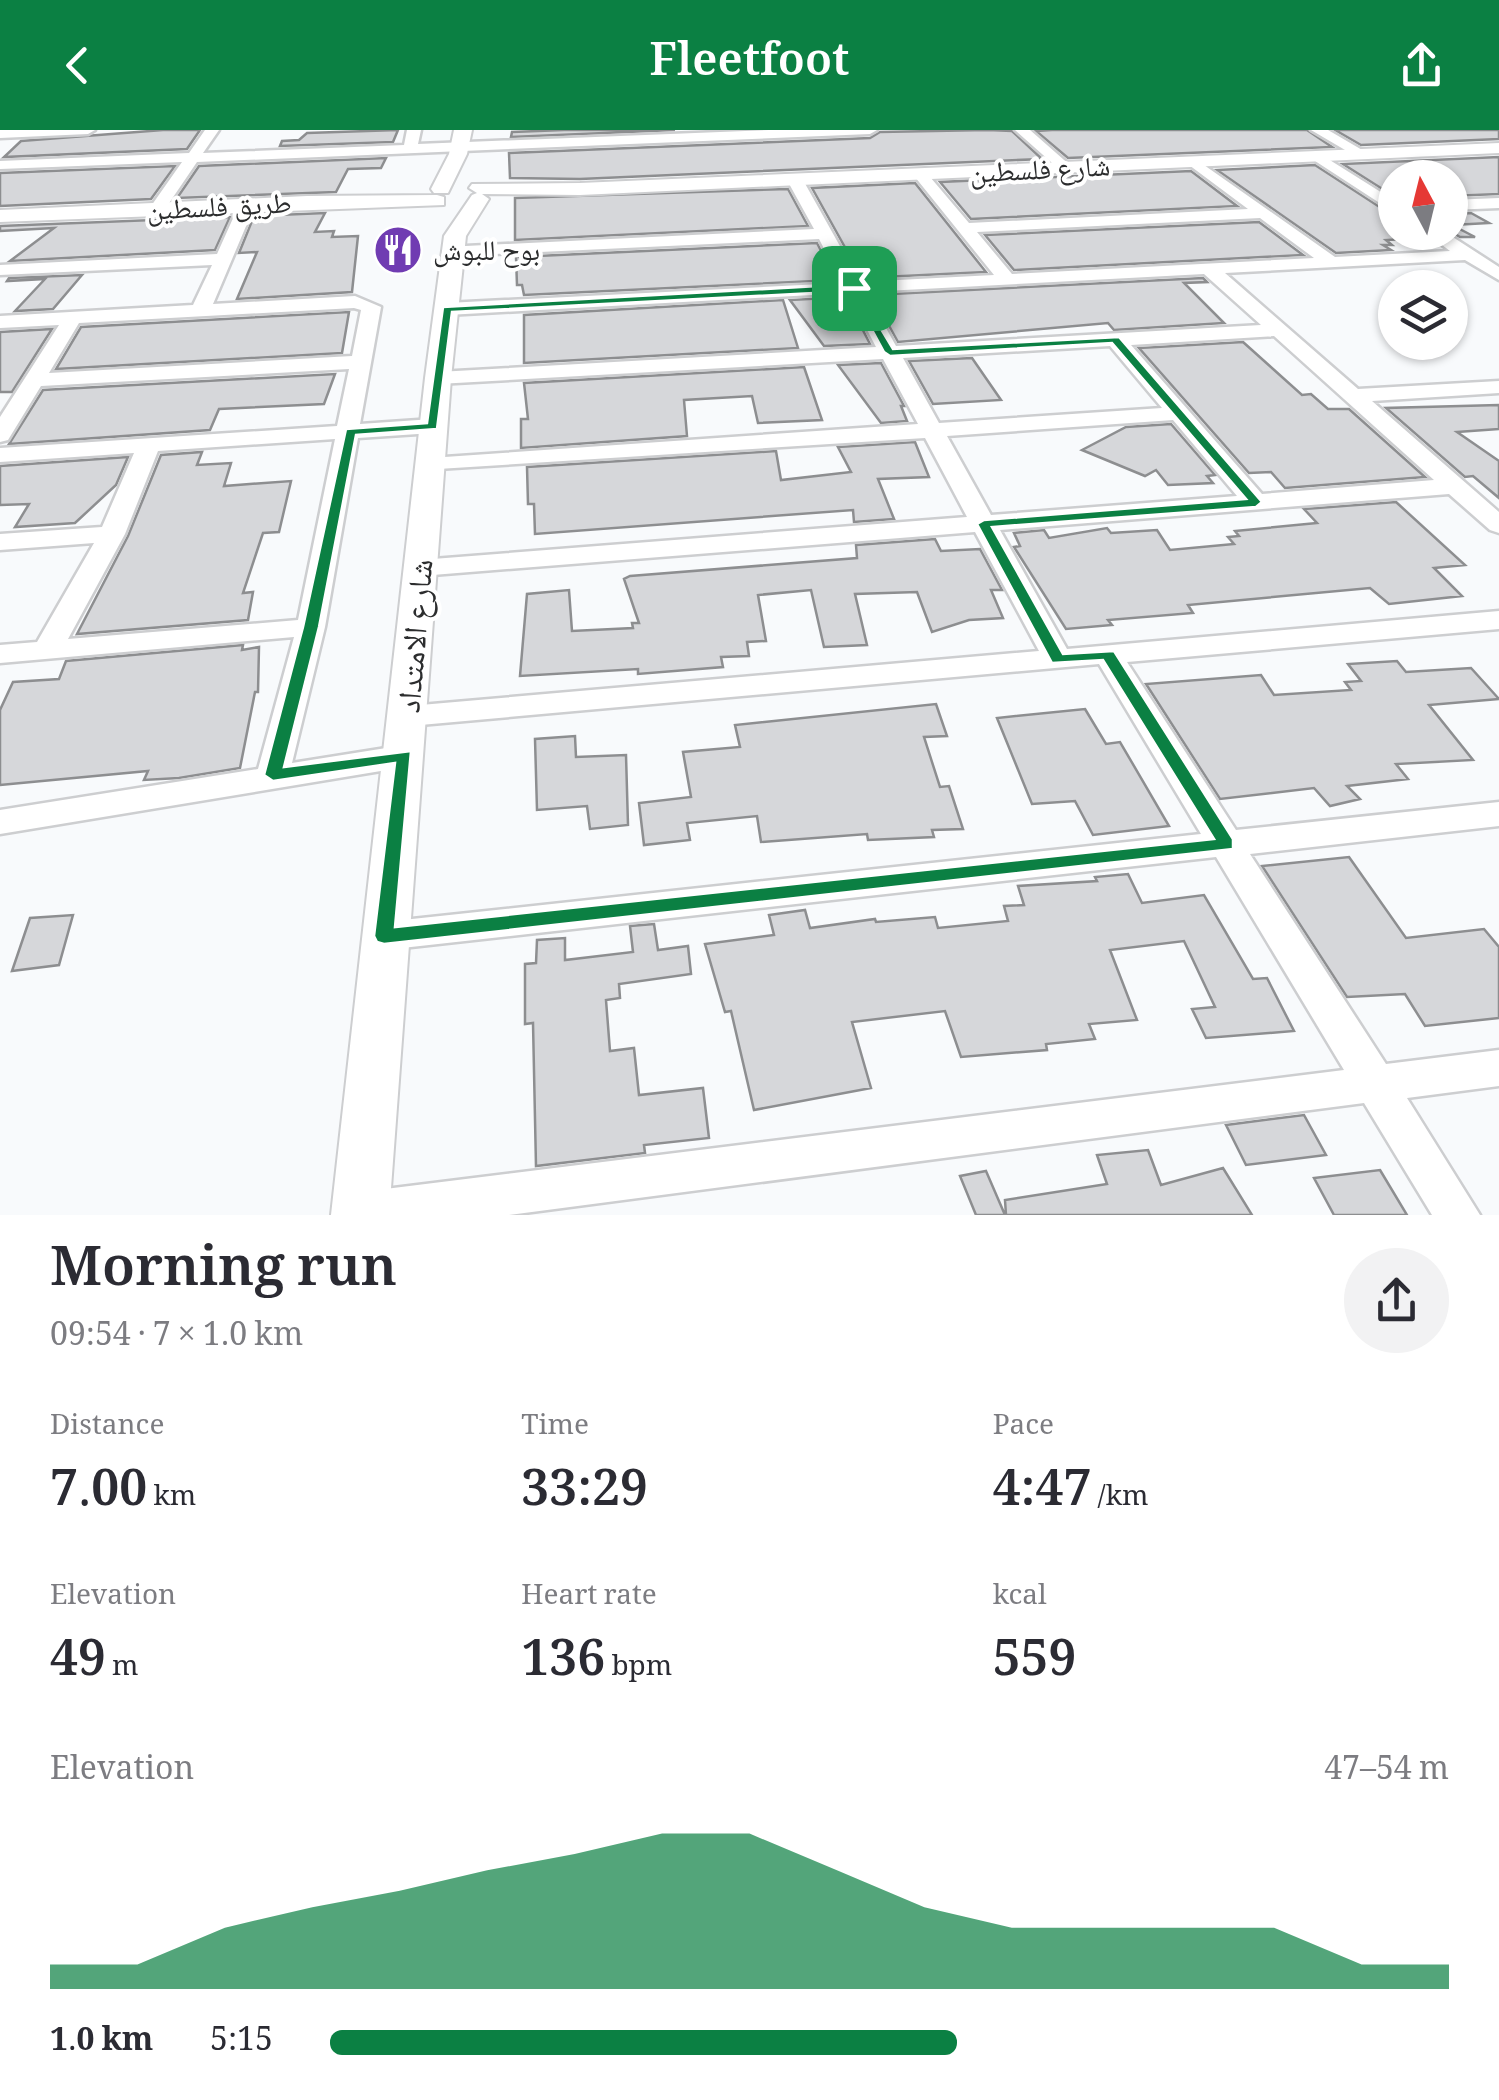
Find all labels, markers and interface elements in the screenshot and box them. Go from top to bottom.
text: Fleetfoot [650,27,849,104]
icon: back [50,38,105,93]
icon: share [1394,38,1449,93]
street label: شارع فلسطين [969,145,1112,201]
north arrow [1378,160,1468,250]
map controls [1378,160,1468,360]
street label: طريق فلسطين [146,182,293,238]
restaurant icon: بوح للبوش [372,224,424,276]
place label: بوح للبوش [433,230,540,278]
pin [812,246,897,331]
icon: arrive [827,261,882,316]
button: layers [1378,270,1468,360]
street label: شارع الامتداد [385,557,453,716]
text: Morning run [50,1226,397,1320]
button: share [1344,1248,1449,1353]
text: 09:54 · 7 × 1.0 km [50,1311,303,1365]
text: Distance [50,1404,164,1452]
text: Time [521,1404,589,1452]
text: Pace [993,1404,1054,1452]
text: 7.00 [50,1452,147,1537]
text: 33:29 [521,1452,648,1537]
text: 4:47 [993,1452,1091,1537]
text: km [147,1475,196,1523]
text: /km [1091,1475,1149,1523]
text: Elevation [50,1574,176,1622]
text: Heart rate [521,1574,657,1622]
text: kcal [993,1574,1047,1622]
text: 49 [50,1622,106,1707]
text: 136 [521,1622,605,1707]
text: 559 [993,1622,1077,1707]
text: m [106,1645,139,1693]
text: bpm [605,1645,672,1693]
text: Elevation [50,1745,194,1799]
text: 47–54 m [1324,1745,1449,1799]
text: 1.0 km [50,2016,153,2070]
text: 5:15 [210,2016,273,2070]

